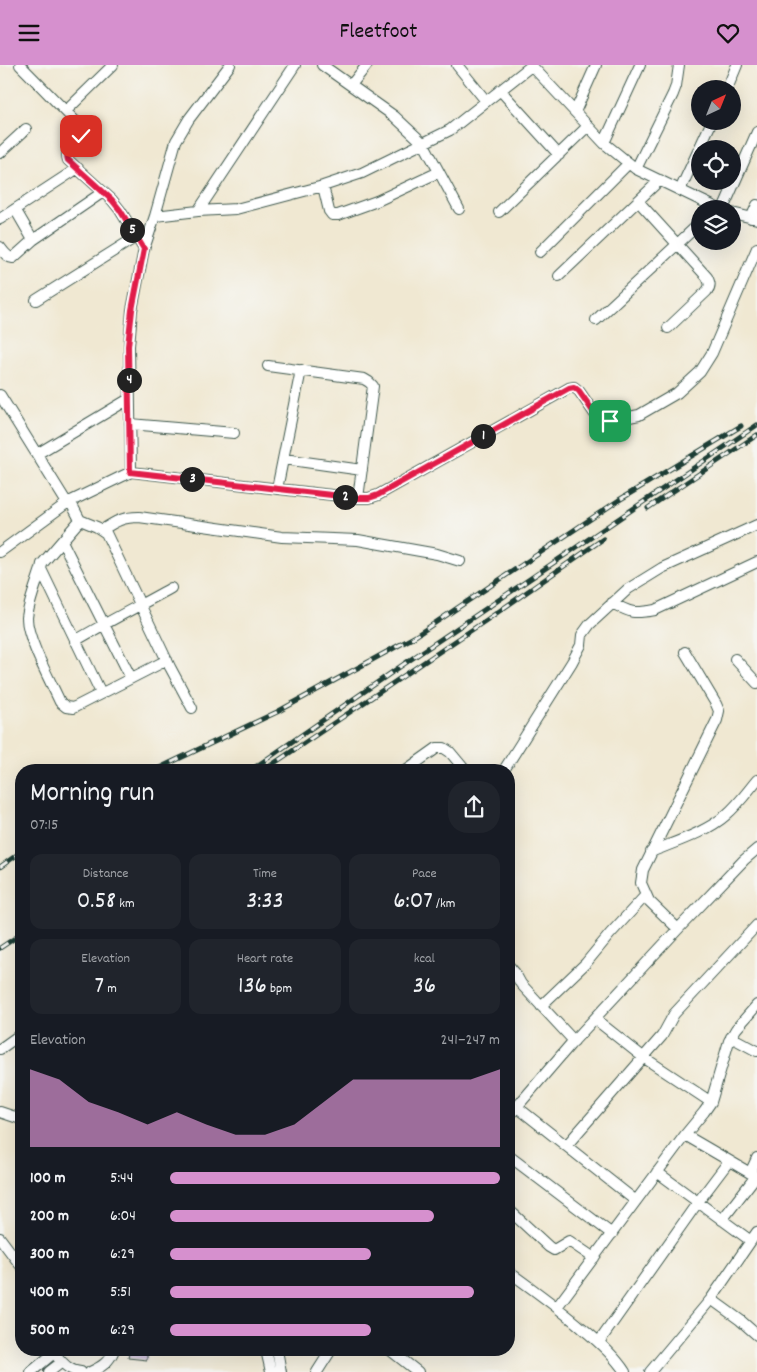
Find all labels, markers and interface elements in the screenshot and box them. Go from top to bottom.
text: Fleetfoot [340,17,417,48]
icon: menu [15,19,43,47]
icon: heart [714,19,742,47]
north arrow [691,80,741,130]
map controls [691,80,741,250]
pin [60,115,102,157]
icon: check [67,122,95,150]
button: locate [691,140,741,190]
button: layers [691,200,741,250]
pin: 5 [120,217,144,243]
text: 5 [129,220,136,240]
pin: 4 [116,367,142,393]
text: 4 [127,370,132,390]
pin [589,400,631,442]
icon: arrive [596,407,624,435]
pin: 1 [470,423,496,449]
text: 1 [482,426,485,446]
pin: 3 [180,467,204,491]
text: 3 [189,469,196,489]
pin: 2 [332,485,358,509]
text: 2 [342,487,349,507]
text: Morning run [30,775,154,815]
button: share [448,781,500,833]
text: 07:15 [30,814,58,837]
text: Distance [83,864,129,884]
text: Time [253,864,277,884]
text: Pace [412,864,437,884]
text: 0.58 [77,884,116,920]
text: 3:33 [246,884,284,920]
text: 6:07 [393,884,433,920]
text: km [116,894,135,914]
text: /km [433,894,455,914]
text: Elevation [81,949,130,969]
text: Heart rate [237,949,293,969]
text: kcal [414,949,435,969]
text: 7 [94,969,104,1005]
text: 136 [238,969,267,1005]
text: 36 [413,969,436,1005]
text: m [104,979,117,999]
text: bpm [267,979,292,999]
text: Elevation [30,1029,86,1052]
text: 241–247 m [441,1029,500,1052]
text: 100 m [30,1167,66,1190]
text: 5:44 [110,1167,133,1190]
text: 200 m [30,1205,69,1228]
text: 6:04 [110,1205,136,1228]
text: 300 m [30,1243,69,1266]
text: 6:29 [110,1243,135,1266]
text: 400 m [30,1281,69,1304]
text: 5:51 [110,1281,131,1304]
text: 500 m [30,1319,70,1342]
text: 6:29 [110,1319,135,1342]

